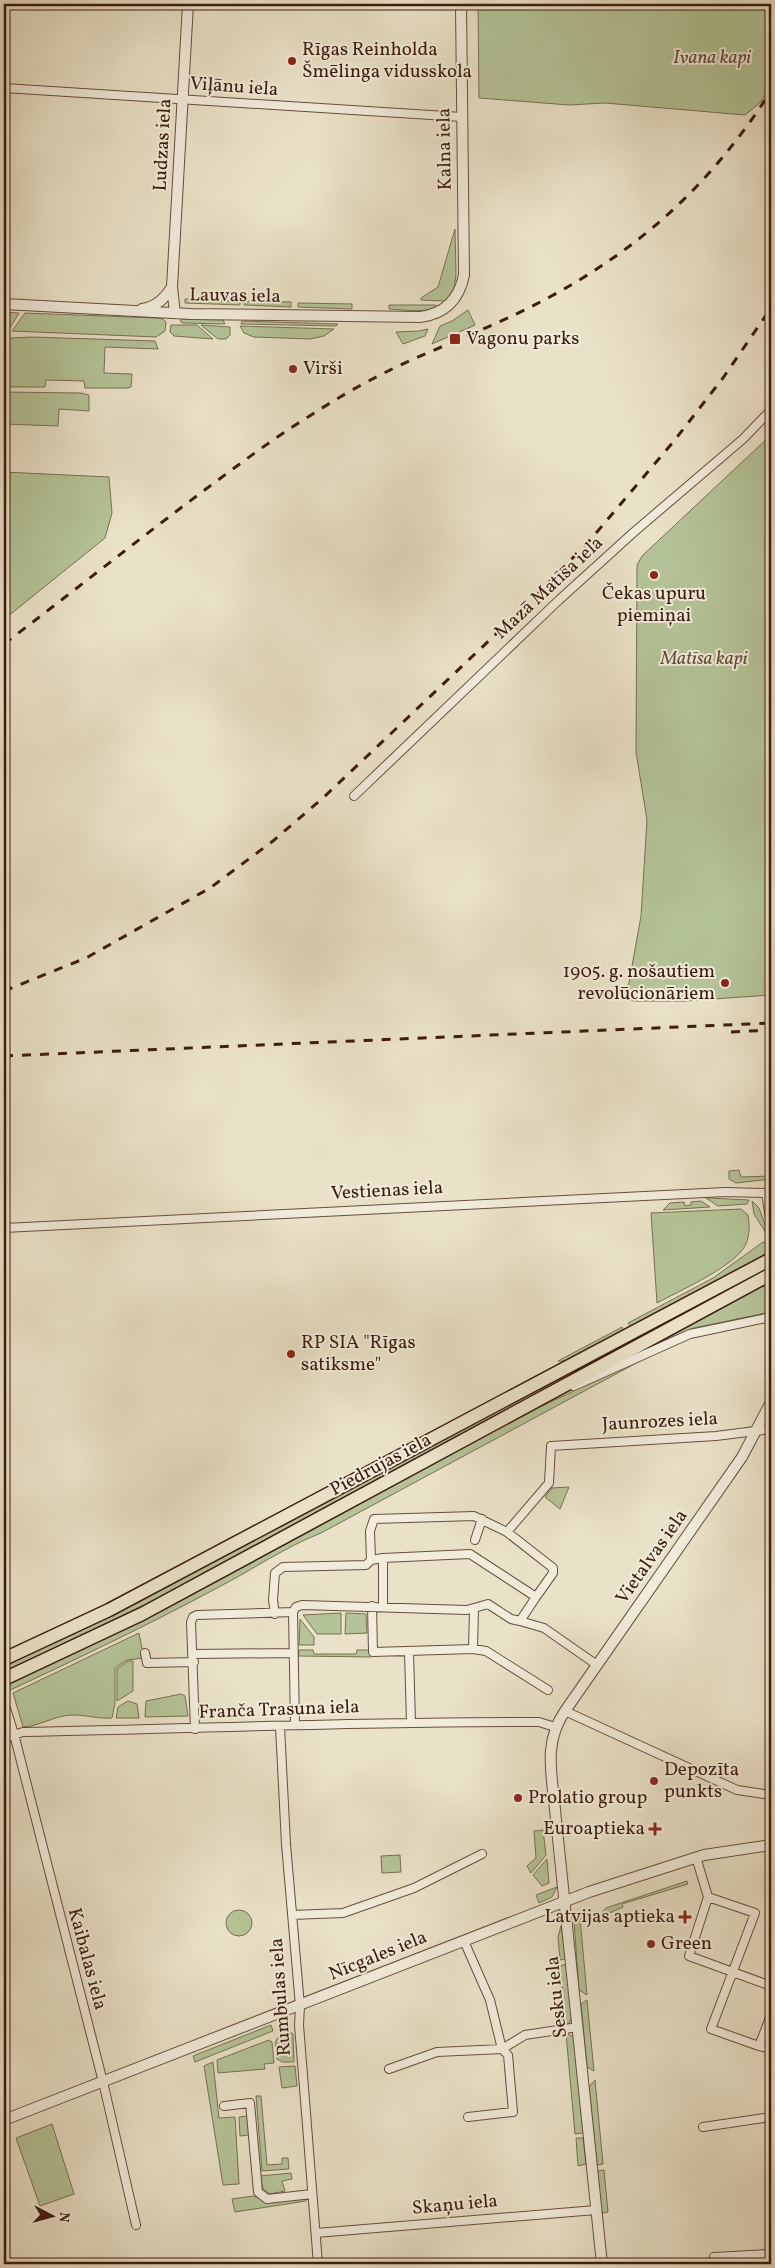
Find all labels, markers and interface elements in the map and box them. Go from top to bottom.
place label: Rīgas Reinholda Šmēlinga vidusskola [302,37,472,85]
park label: Ivana kapi [673,45,751,71]
marker: Rīgas Reinholda Šmēlinga vidusskola [286,55,298,67]
street label: Viļānu iela [189,71,279,103]
street label: Ludzas iela [148,98,178,192]
street label: Kalna iela [431,108,459,190]
street label: Lauvas iela [189,282,281,310]
place label: Vagonu parks [466,326,579,352]
marker: Vagonu parks [448,332,462,346]
place label: Virši [303,356,343,382]
marker: Virši [287,363,299,375]
street label: Mazā Matīsa iela [489,531,609,645]
marker: Čekas upuru piemiņai [648,569,660,581]
place label: Čekas upuru piemiņai [602,581,706,629]
park label: Matīsa kapi [660,646,748,672]
place label: 1905. g. nošautiem revolūcionāriem [563,959,715,1007]
marker: 1905. g. nošautiem revolūcionāriem [719,977,731,989]
street label: Vestienas iela [330,1175,444,1207]
place label: RP SIA "Rīgas satiksme" [301,1330,416,1378]
marker: RP SIA "Rīgas satiksme" [285,1348,297,1360]
street label: Jaunrozes iela [601,1406,719,1438]
street label: Piedrujas iela [326,1427,436,1503]
street label: Vietalvas iela [610,1505,694,1609]
street label: Franča Trasuna iela [198,1694,360,1726]
place label: Depozīta punkts [664,1757,739,1805]
marker: Depozīta punkts [648,1775,660,1787]
place label: Prolatio group [528,1785,648,1811]
marker: Prolatio group [512,1792,524,1804]
place label: Euroaptieka [543,1816,645,1842]
marker: Euroaptieka [649,1823,661,1835]
place label: Latvijas aptieka [545,1904,675,1930]
street label: Kaibalas iela [61,1905,113,2013]
marker: Latvijas aptieka [679,1911,691,1923]
street label: Nīcgales iela [325,1924,431,1988]
place label: Green [661,1931,712,1957]
street label: Rumbulas iela [264,1937,298,2057]
marker: Green [645,1938,657,1950]
street label: Sesku iela [540,1955,574,2039]
street label: Skaņu iela [411,2188,499,2222]
north arrow [28,2190,78,2240]
text: N [53,2211,73,2223]

